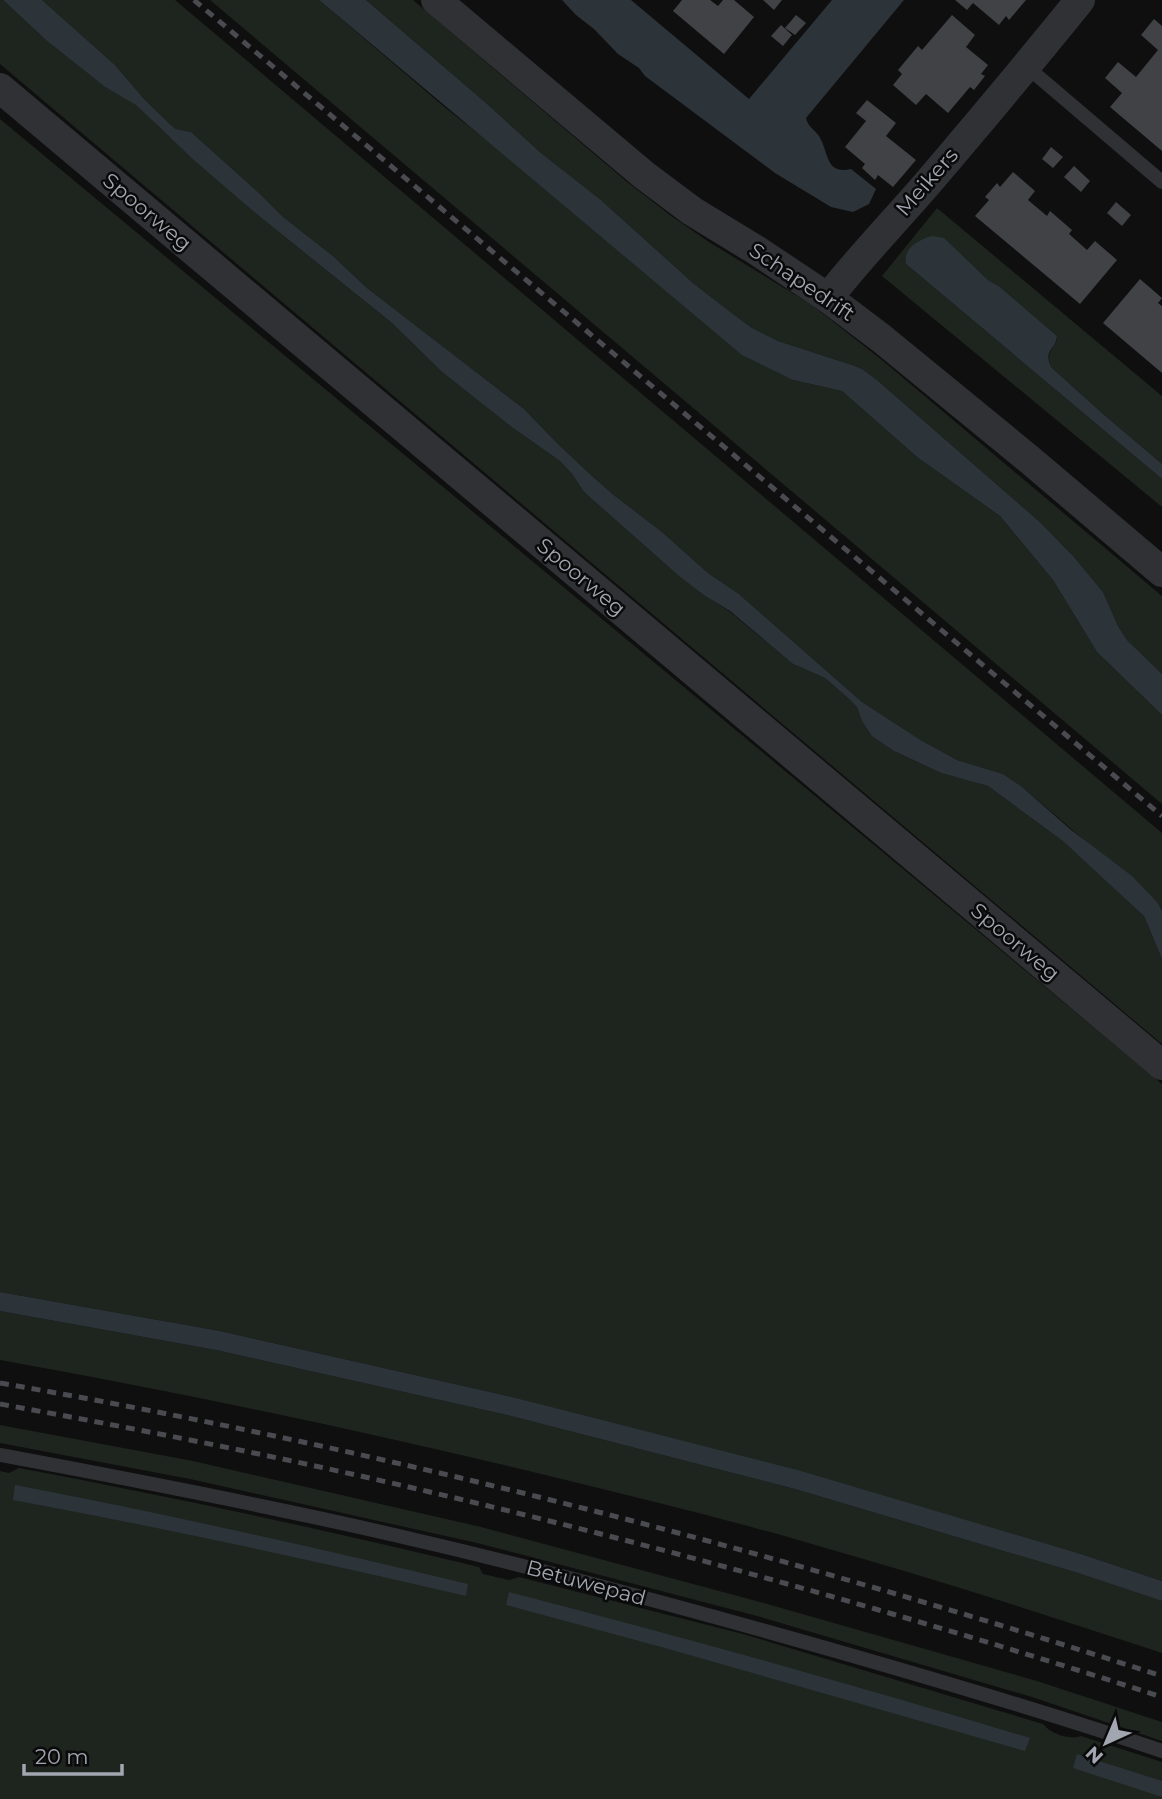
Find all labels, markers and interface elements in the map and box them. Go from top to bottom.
street label: Meikers [890,143,963,221]
street label: Spoorweg [98,168,197,256]
street label: Schapedrift [745,237,860,326]
street label: Spoorweg [532,533,631,621]
street label: Spoorweg [966,898,1065,986]
street label: Betuwepad [524,1555,649,1610]
north arrow [1071,1708,1141,1778]
scale bar [24,1732,122,1776]
text: N [1081,1741,1108,1768]
text: 20 m [35,1744,89,1769]

